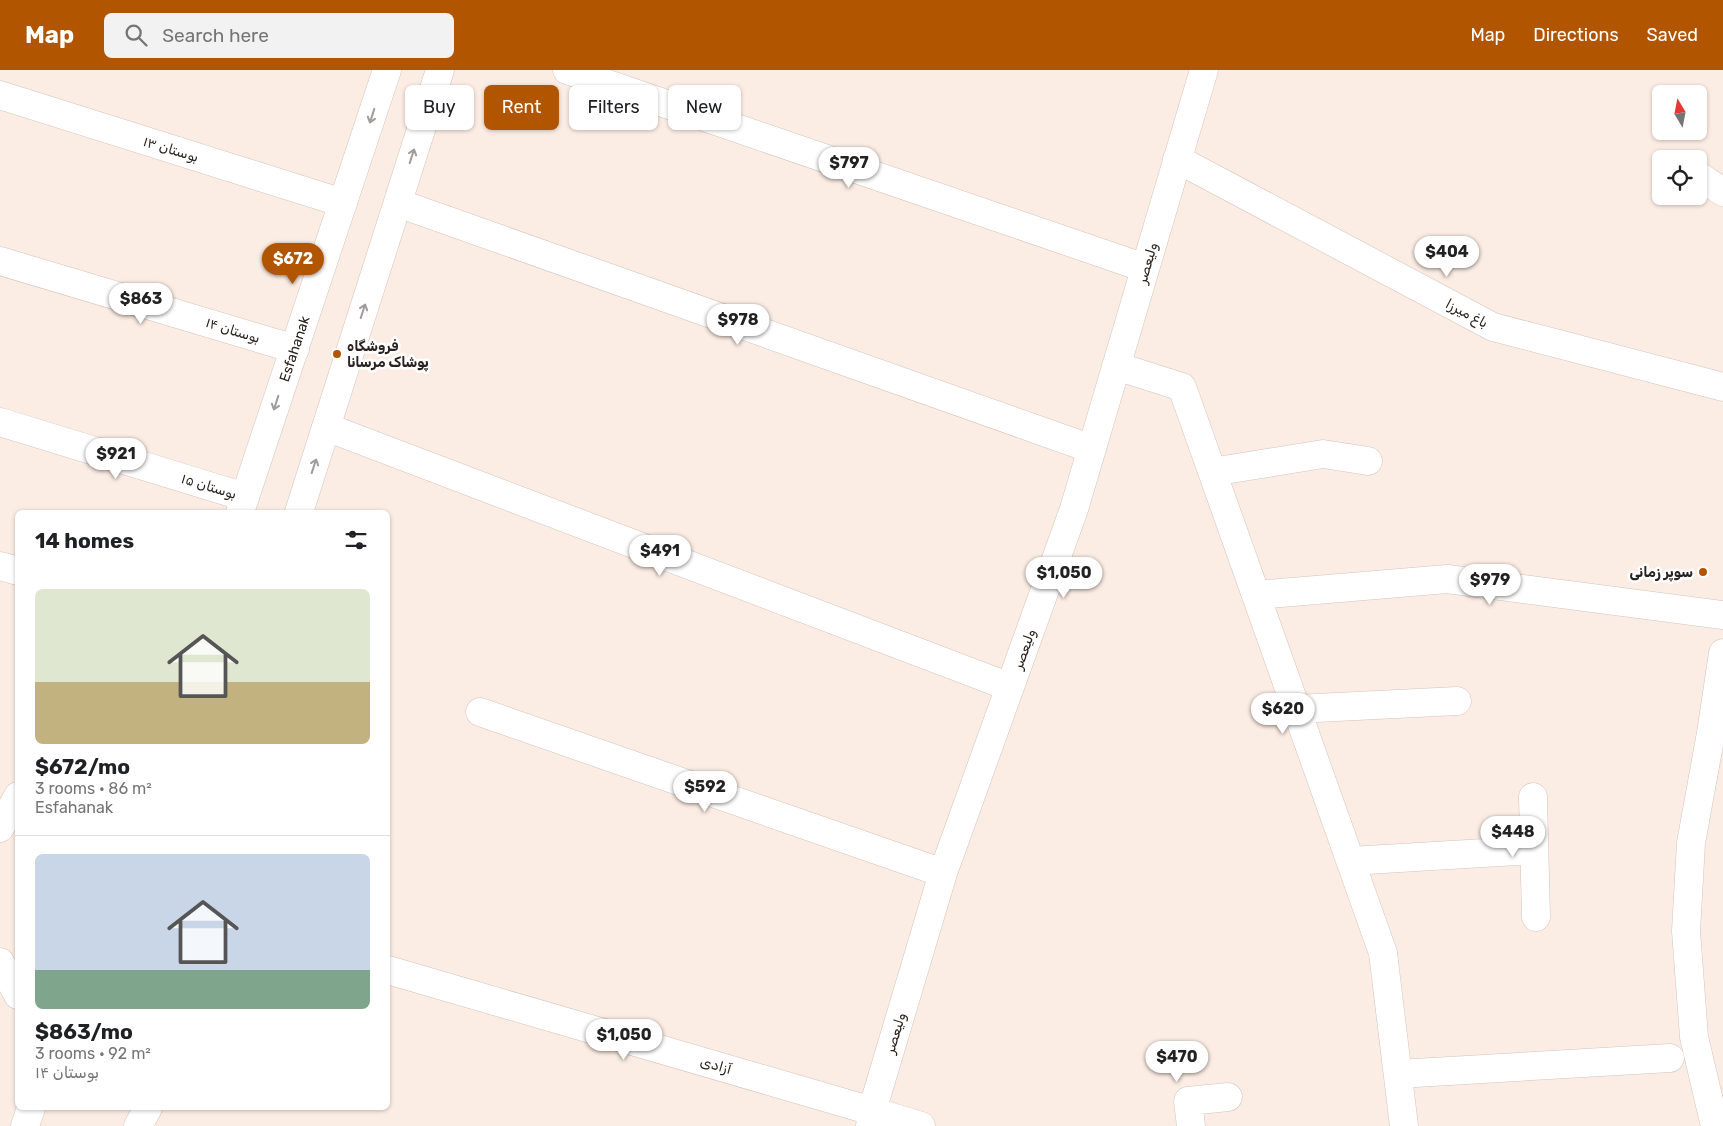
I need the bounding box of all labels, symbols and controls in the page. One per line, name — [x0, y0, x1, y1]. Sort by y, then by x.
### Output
search box — [104, 13, 454, 58]
text: Map — [25, 21, 74, 49]
icon: search — [122, 21, 150, 49]
text: Search here — [162, 24, 269, 47]
text: Map — [1470, 24, 1505, 46]
text: Directions — [1533, 24, 1619, 46]
text: Saved — [1647, 24, 1698, 46]
chip: Buy — [405, 85, 474, 130]
chip: Rent — [484, 85, 559, 130]
chip: Filters — [569, 85, 658, 130]
chip: New — [668, 85, 741, 130]
north arrow — [1652, 85, 1708, 140]
map controls — [1652, 85, 1707, 205]
one-way arrow — [366, 108, 376, 124]
street label: بوستان ۱۳ — [141, 133, 201, 166]
pin: $797 — [819, 146, 879, 189]
one-way arrow — [408, 149, 418, 165]
button: locate — [1652, 150, 1707, 205]
text: $797 — [829, 153, 869, 172]
pin: $404 — [1417, 236, 1477, 278]
street label: ولیعصر — [1133, 241, 1161, 287]
pin: $672 — [263, 242, 323, 285]
text: $404 — [1425, 242, 1469, 261]
text: $672 — [273, 249, 313, 268]
pin: $863 — [111, 282, 171, 325]
text: $863 — [120, 289, 162, 308]
street label: باغ میرزا — [1442, 295, 1491, 333]
one-way arrow — [359, 304, 368, 319]
pin: $978 — [708, 304, 768, 346]
text: $978 — [718, 310, 758, 329]
street label: Esfahanak — [276, 313, 314, 384]
street label: بوستان ۱۴ — [204, 314, 262, 347]
place label: فروشگاه پوشاک مرسانا — [347, 338, 429, 372]
marker: فروشگاه پوشاک مرسانا — [331, 348, 343, 360]
one-way arrow — [271, 395, 281, 411]
pin: $921 — [86, 438, 146, 480]
text: $921 — [96, 444, 136, 463]
one-way arrow — [310, 459, 319, 474]
street label: بوستان ۱۵ — [179, 470, 239, 503]
icon: filters — [342, 526, 370, 554]
text: 14 homes — [35, 528, 134, 553]
pin: $491 — [630, 534, 690, 577]
text: $491 — [640, 541, 680, 560]
pin: $1,050 — [1023, 556, 1105, 599]
text: $1,050 — [1036, 563, 1092, 582]
pin: $979 — [1460, 564, 1520, 606]
place label: سوپر زمانی — [1629, 564, 1693, 582]
marker: سوپر زمانی — [1697, 566, 1709, 578]
text: $979 — [1470, 570, 1510, 589]
icon: home — [158, 621, 248, 711]
street label: ولیعصر — [1009, 627, 1040, 673]
pin: $620 — [1253, 692, 1313, 735]
text: $620 — [1262, 699, 1304, 718]
text: $672/mo — [35, 754, 130, 779]
pin: $592 — [675, 770, 735, 813]
text: $592 — [684, 777, 726, 796]
text: 3 rooms · 86 m² — [35, 779, 152, 798]
text: Esfahanak — [35, 798, 113, 817]
pin: $448 — [1483, 816, 1543, 858]
text: $448 — [1491, 822, 1535, 841]
icon: home — [158, 887, 248, 977]
street label: ولیعصر — [881, 1011, 910, 1057]
pin: $1,050 — [583, 1018, 665, 1061]
text: $863/mo — [35, 1019, 133, 1044]
text: $1,050 — [596, 1025, 652, 1044]
pin: $470 — [1147, 1040, 1207, 1083]
text: 3 rooms · 92 m² — [35, 1044, 151, 1063]
text: $470 — [1156, 1047, 1198, 1066]
street label: آزادی — [698, 1053, 733, 1078]
text: بوستان ۱۴ — [35, 1063, 99, 1082]

